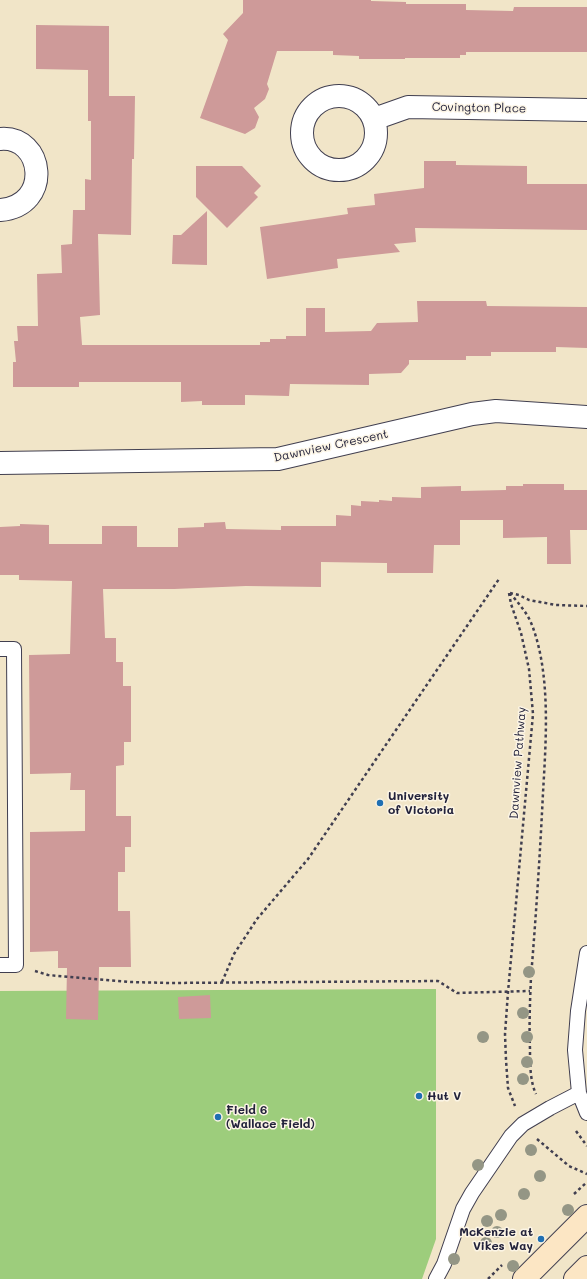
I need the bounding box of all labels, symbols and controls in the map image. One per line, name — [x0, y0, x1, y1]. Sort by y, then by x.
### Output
street label: Covington Place — [432, 100, 526, 116]
street label: Dawnview Crescent — [273, 427, 389, 465]
street label: Dawnview Pathway — [507, 707, 529, 819]
place label: University of Victoria — [388, 789, 454, 817]
marker: University of Victoria — [375, 798, 385, 808]
place label: Hut V — [427, 1089, 461, 1103]
marker: Hut V — [414, 1091, 424, 1101]
place label: Field 6 (Wallace Field) — [226, 1103, 315, 1131]
marker: Field 6 (Wallace Field) — [213, 1112, 223, 1122]
place label: McKenzie at Vikes Way — [459, 1225, 533, 1253]
marker: McKenzie at Vikes Way — [536, 1234, 546, 1244]

